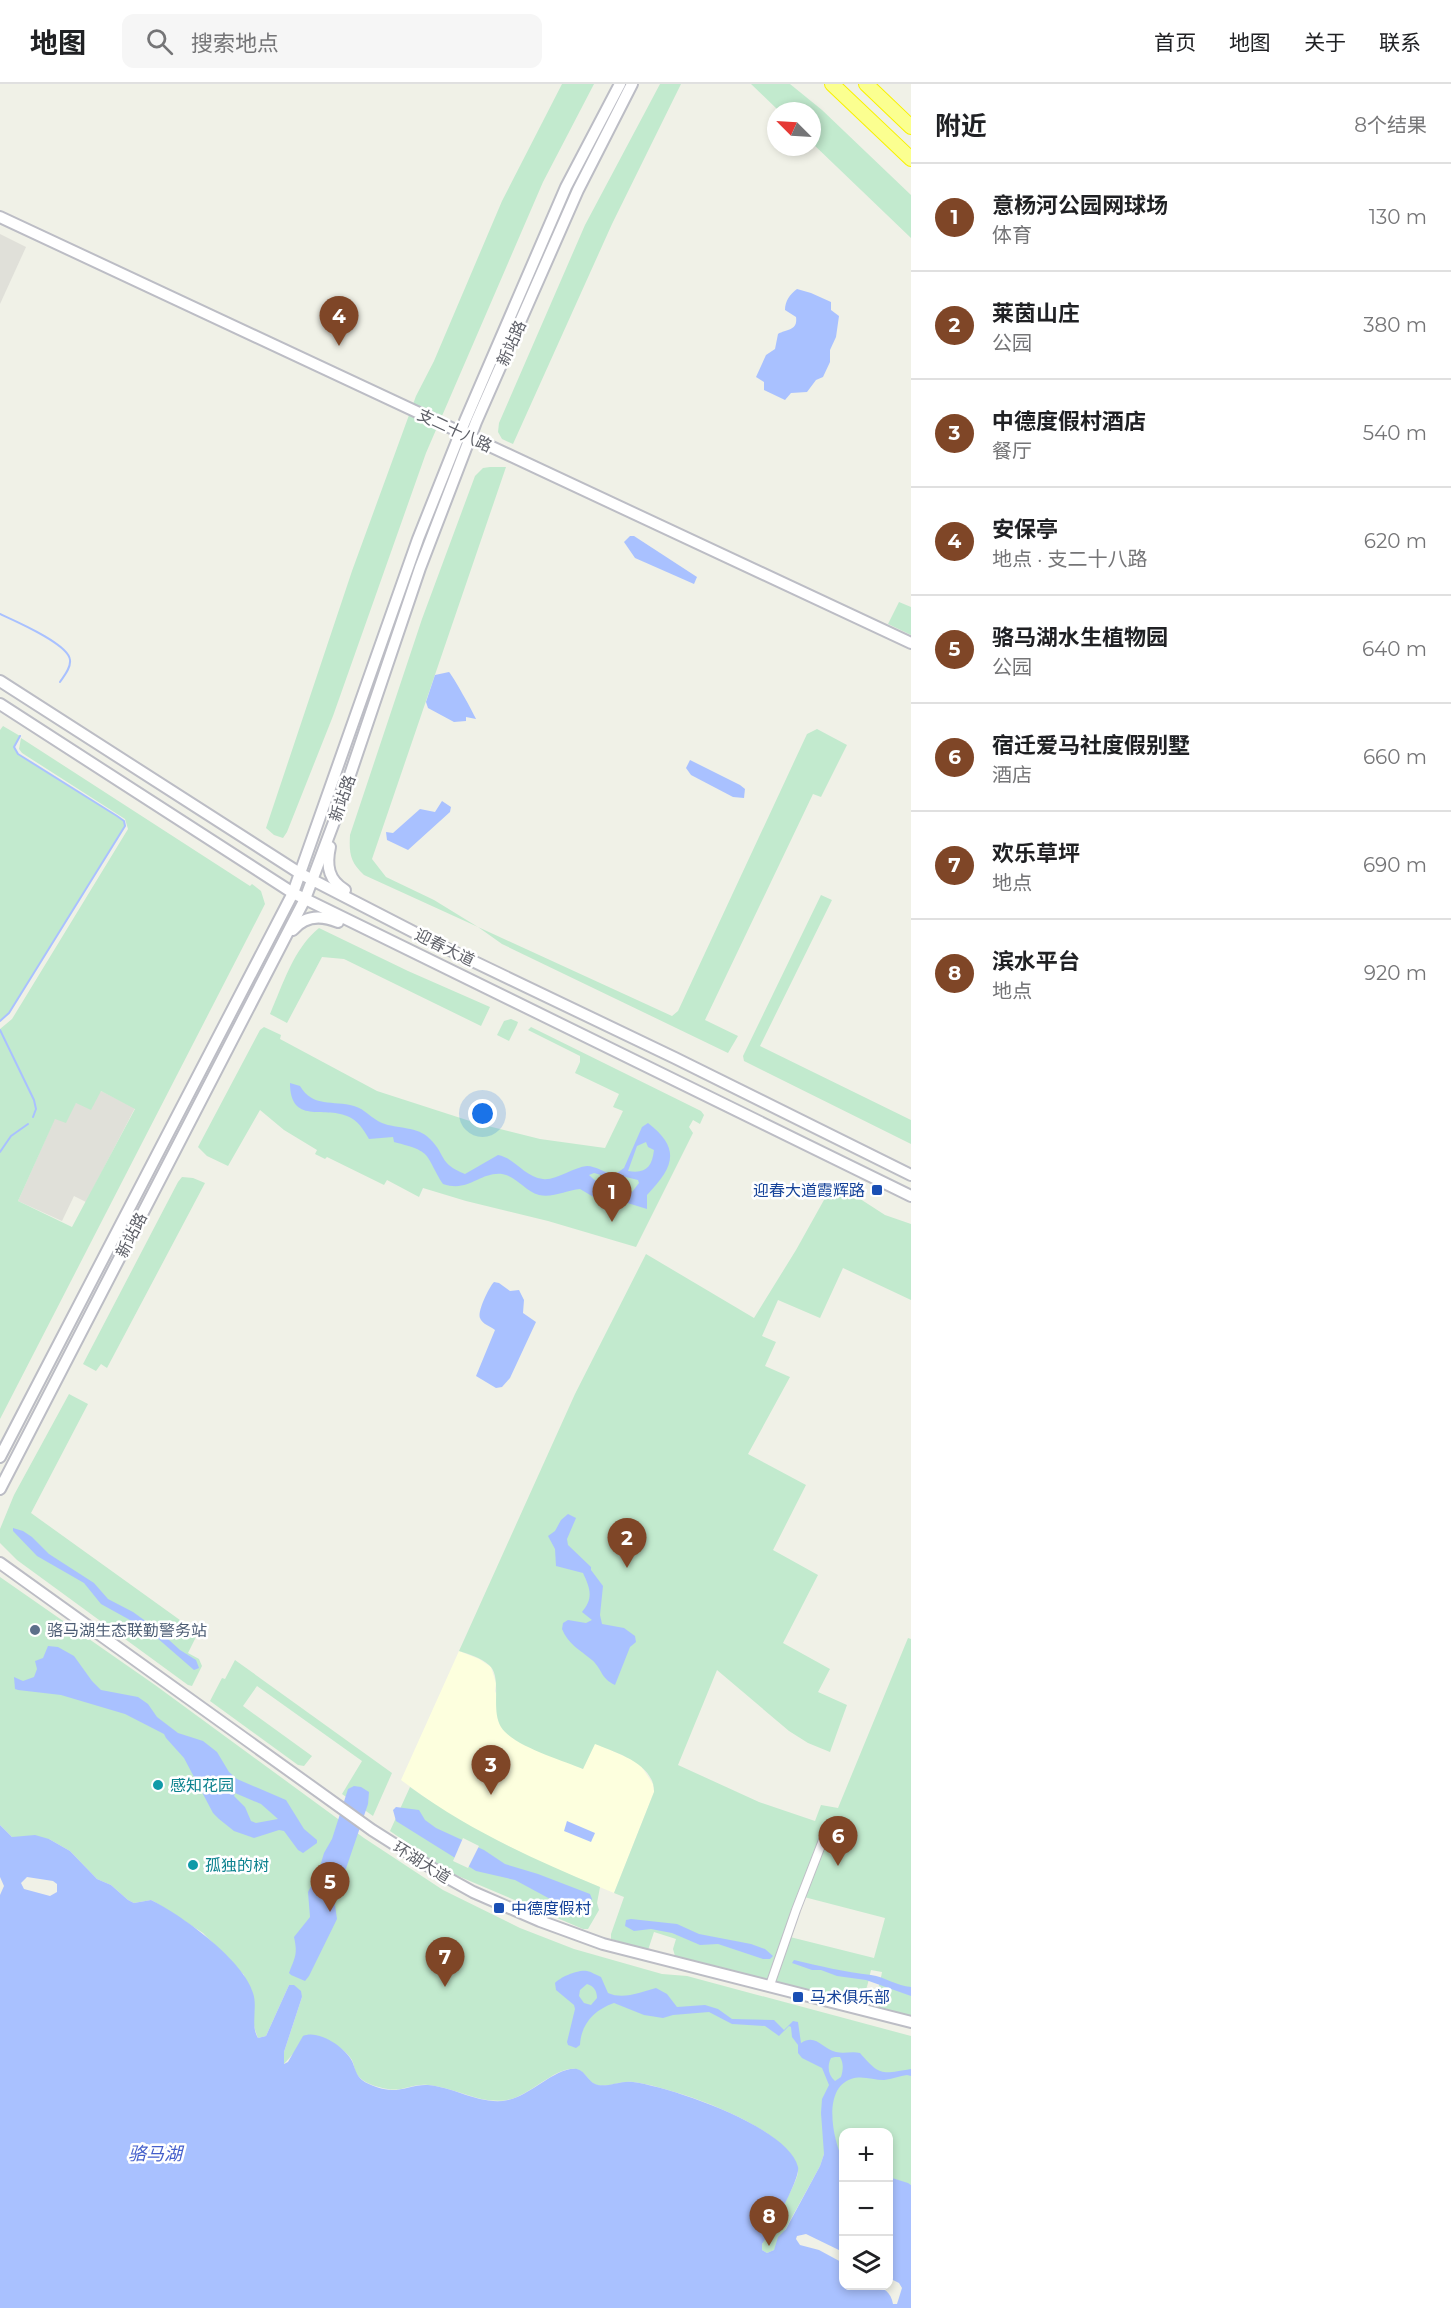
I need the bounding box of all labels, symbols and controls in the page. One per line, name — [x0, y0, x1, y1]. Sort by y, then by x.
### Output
search box — [122, 14, 542, 68]
icon: search — [143, 25, 176, 58]
text: 地图 — [30, 26, 86, 60]
text: 搜索地点 — [191, 30, 279, 57]
text: 首页 — [1154, 30, 1196, 55]
text: 地图 — [1229, 30, 1271, 55]
text: 关于 — [1304, 30, 1346, 55]
text: 联系 — [1379, 30, 1421, 55]
north arrow — [767, 102, 821, 156]
text: 附近 — [935, 110, 987, 142]
text: 8个结果 — [1354, 113, 1427, 137]
text: 意杨河公园网球场 — [992, 192, 1168, 219]
text: 1 — [951, 205, 958, 229]
text: 130 m — [1369, 205, 1427, 229]
text: 体育 — [992, 223, 1032, 247]
pin: 4 — [320, 296, 358, 346]
text: 莱茵山庄 — [992, 300, 1080, 327]
text: 2 — [949, 313, 960, 337]
text: 380 m — [1363, 313, 1427, 337]
street label: 新站路 — [493, 317, 530, 369]
text: 公园 — [992, 331, 1032, 355]
street label: 支二十八路 — [415, 405, 495, 456]
text: 中德度假村酒店 — [992, 408, 1146, 435]
text: 3 — [949, 421, 960, 445]
text: 540 m — [1363, 421, 1427, 445]
text: 餐厅 — [992, 439, 1032, 463]
text: 安保亭 — [992, 516, 1058, 543]
text: 4 — [948, 529, 961, 553]
text: 620 m — [1364, 529, 1427, 553]
text: 地点 · 支二十八路 — [992, 547, 1148, 571]
text: 骆马湖水生植物园 — [992, 624, 1168, 651]
text: 5 — [949, 637, 960, 661]
text: 640 m — [1362, 637, 1427, 661]
text: 公园 — [992, 655, 1032, 679]
text: 宿迁爱马社度假别墅 — [992, 732, 1190, 759]
text: 6 — [948, 745, 961, 769]
text: 660 m — [1363, 745, 1427, 769]
text: 酒店 — [992, 763, 1032, 787]
street label: 新站路 — [326, 772, 359, 824]
text: 欢乐草坪 — [992, 840, 1080, 867]
text: 7 — [948, 853, 961, 877]
text: 690 m — [1363, 853, 1427, 877]
text: 地点 — [992, 871, 1032, 895]
street label: 迎春大道 — [412, 925, 478, 970]
text: 滨水平台 — [992, 948, 1080, 975]
text: 8 — [948, 961, 961, 985]
text: 920 m — [1364, 961, 1427, 985]
text: 地点 — [992, 979, 1032, 1003]
your location — [468, 1099, 497, 1128]
pin: 1 — [592, 1172, 632, 1222]
place label: 迎春大道霞辉路 — [753, 1181, 865, 1200]
marker: 迎春大道霞辉路 — [870, 1183, 884, 1197]
street label: 新站路 — [112, 1210, 151, 1261]
pin: 2 — [608, 1518, 646, 1568]
place label: 骆马湖生态联勤警务站 — [47, 1621, 207, 1640]
marker: 骆马湖生态联勤警务站 — [28, 1623, 42, 1637]
pin: 3 — [472, 1746, 510, 1795]
place label: 感知花园 — [170, 1776, 234, 1795]
marker: 感知花园 — [151, 1778, 165, 1792]
pin: 6 — [818, 1816, 858, 1866]
street label: 环湖大道 — [390, 1837, 454, 1887]
place label: 孤独的树 — [205, 1856, 269, 1875]
marker: 孤独的树 — [186, 1858, 200, 1872]
pin: 5 — [310, 1862, 350, 1912]
place label: 中德度假村 — [511, 1899, 591, 1918]
marker: 中德度假村 — [492, 1901, 506, 1915]
pin: 7 — [426, 1938, 464, 1987]
place label: 马术俱乐部 — [810, 1988, 890, 2007]
marker: 马术俱乐部 — [791, 1990, 805, 2004]
map controls — [839, 2128, 893, 2290]
button: + — [839, 2128, 893, 2182]
water label: 骆马湖 — [128, 2143, 185, 2165]
button: − — [839, 2182, 893, 2236]
pin: 8 — [750, 2196, 788, 2246]
button: layers — [839, 2236, 893, 2290]

